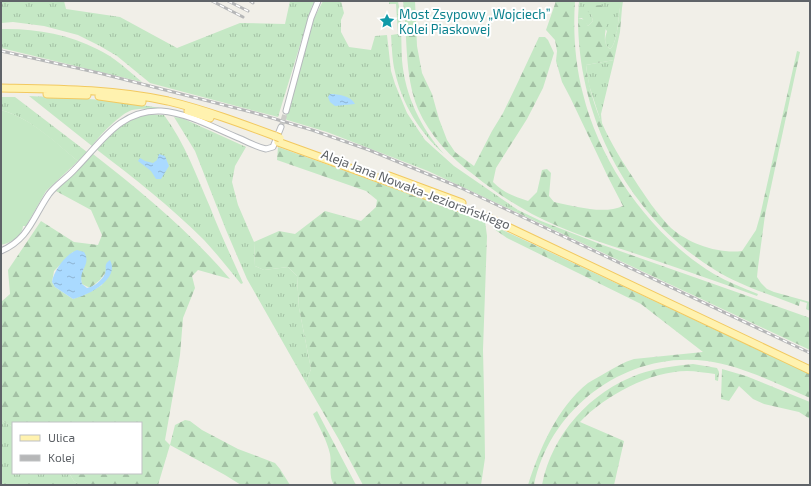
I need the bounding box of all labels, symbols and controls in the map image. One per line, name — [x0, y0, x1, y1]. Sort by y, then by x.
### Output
place label: Most Zsypowy „Wojciech” Kolei Piaskowej — [399, 6, 550, 37]
place icon: Most Zsypowy „Wojciech” Kolei Piaskowej — [378, 12, 396, 30]
street label: Aleja Jana Nowaka-Jeziorańskiego — [319, 146, 513, 232]
legend — [12, 422, 142, 474]
text: Ulica — [48, 430, 75, 444]
text: Kolej — [48, 450, 75, 465]

